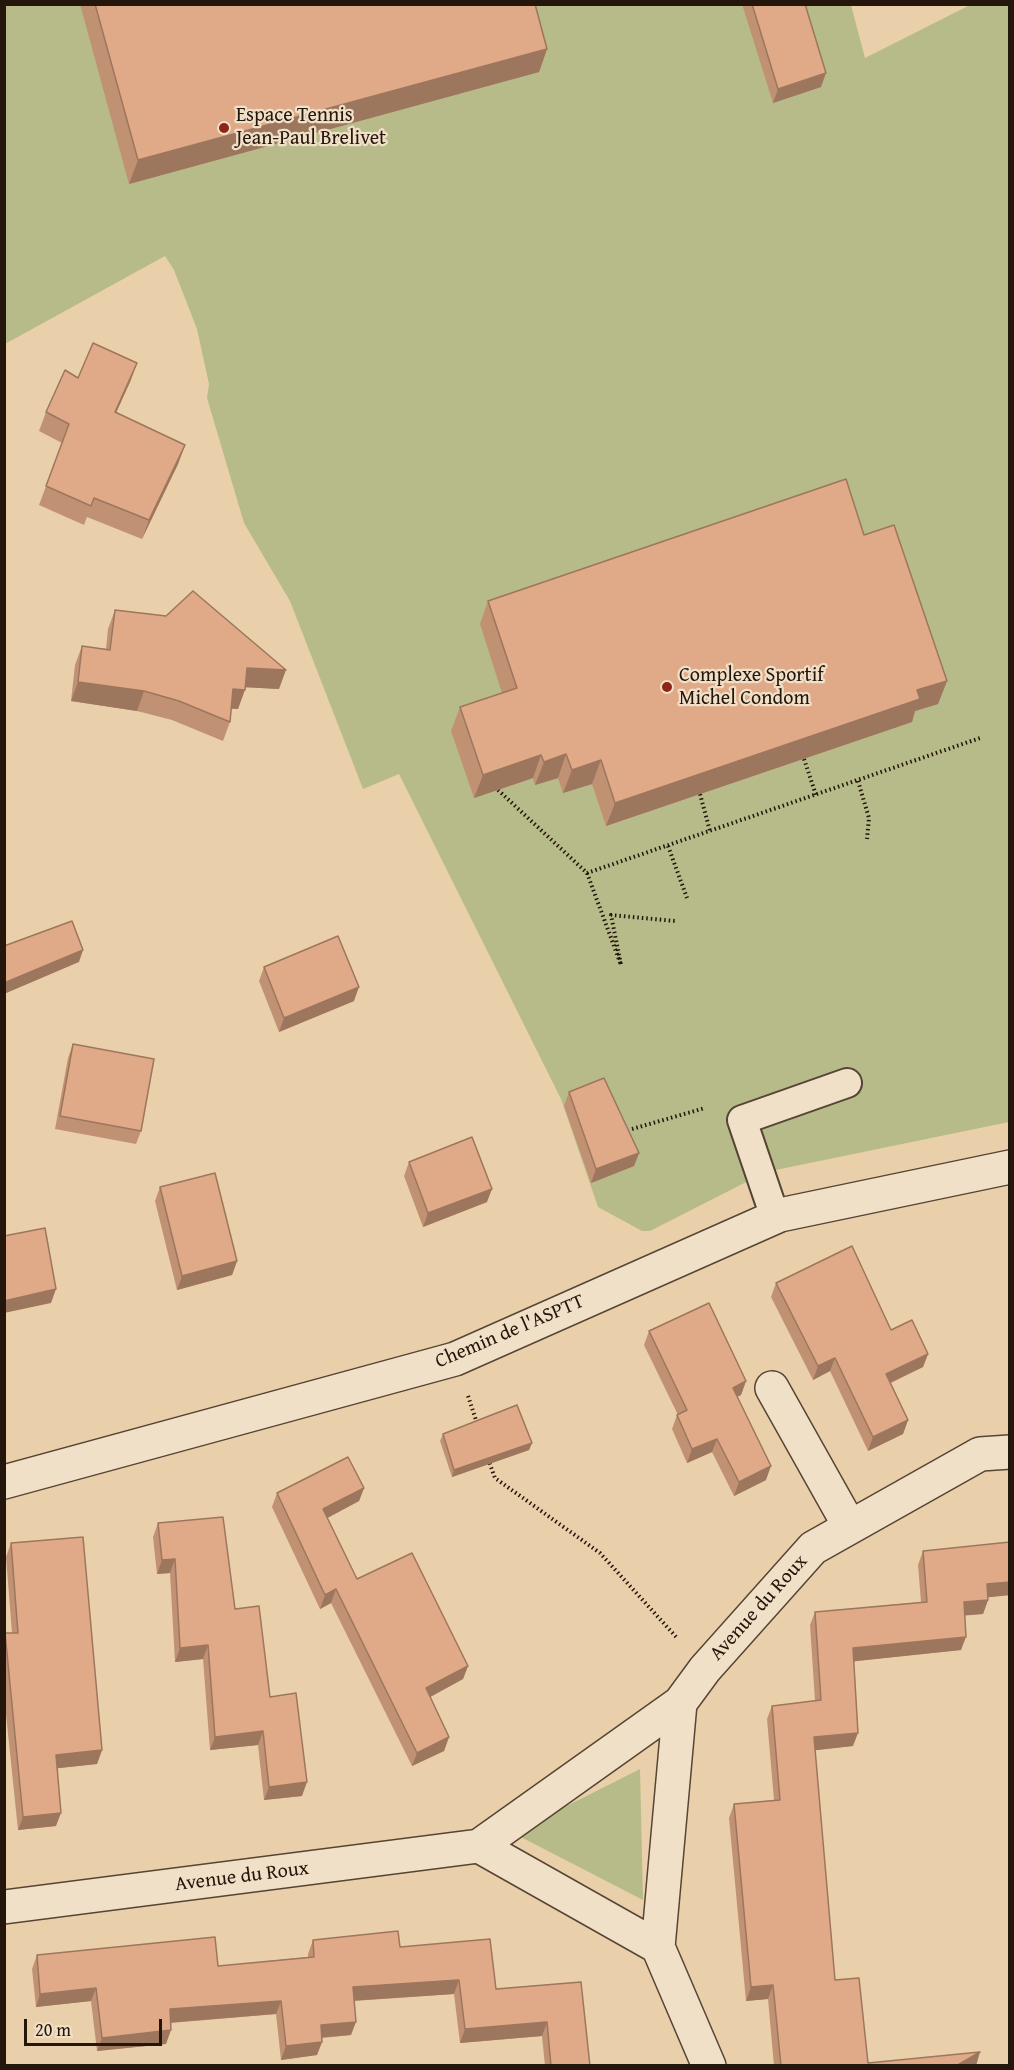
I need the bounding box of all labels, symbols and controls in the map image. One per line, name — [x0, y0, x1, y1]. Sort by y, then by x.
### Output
place label: Espace Tennis Jean-Paul Brelivet — [236, 104, 386, 151]
marker: Espace Tennis Jean-Paul Brelivet — [217, 121, 231, 135]
place label: Complexe Sportif Michel Condom — [679, 664, 824, 711]
marker: Complexe Sportif Michel Condom — [660, 680, 674, 694]
street label: Chemin de l'ASPTT — [432, 1290, 588, 1374]
street label: Avenue du Roux — [705, 1550, 813, 1666]
street label: Avenue du Roux — [174, 1857, 310, 1897]
scale bar — [27, 2007, 165, 2045]
text: 20 m — [35, 2016, 71, 2043]

